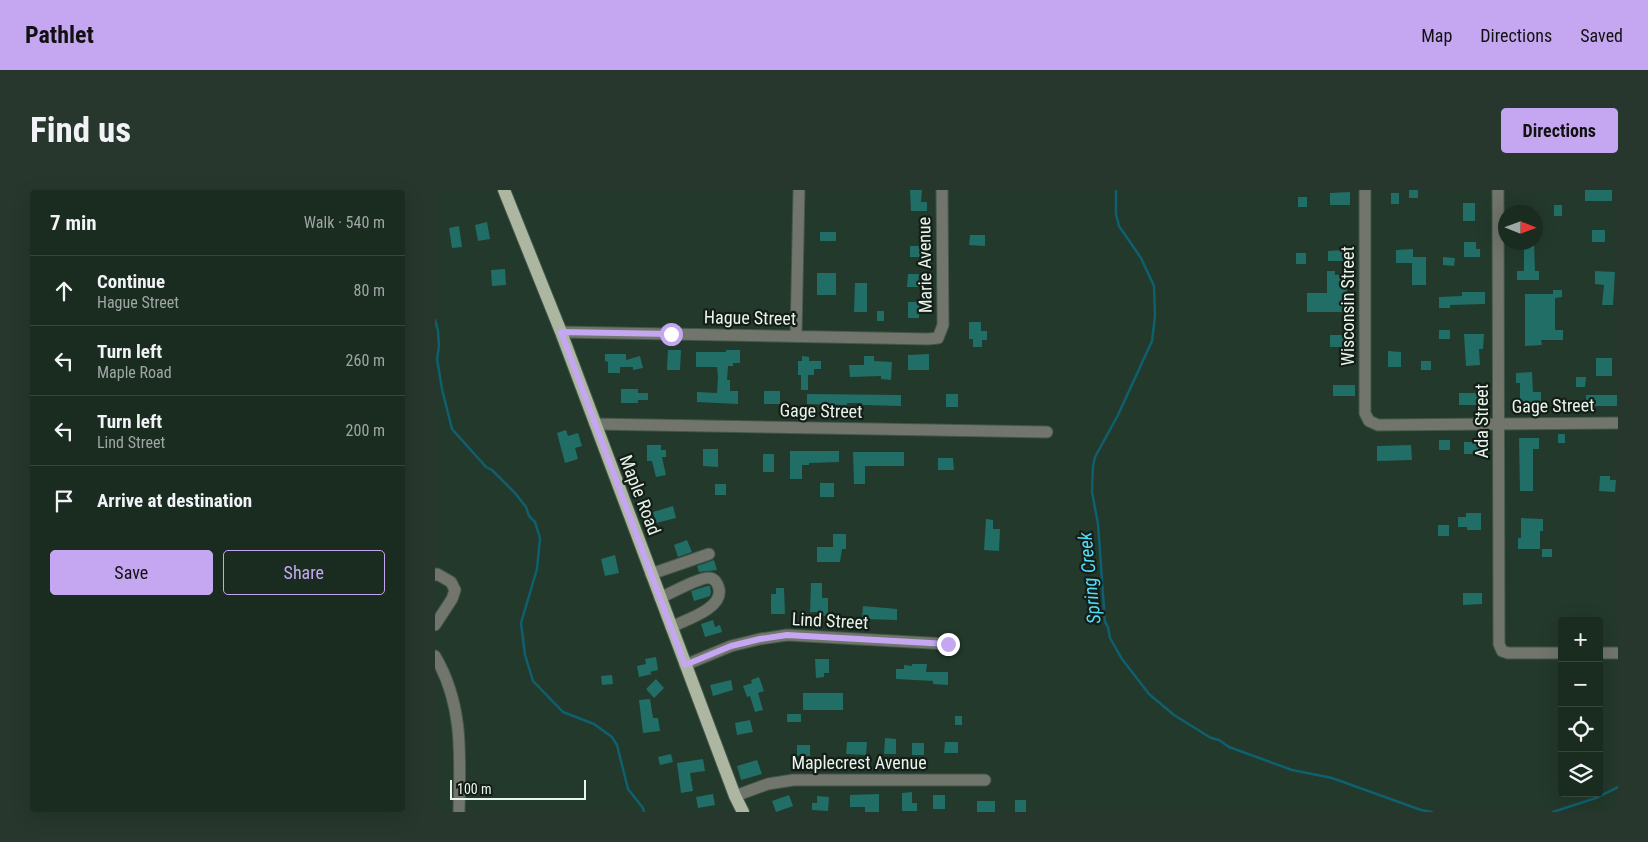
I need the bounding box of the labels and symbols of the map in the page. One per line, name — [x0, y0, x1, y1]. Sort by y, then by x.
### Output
north arrow — [1498, 205, 1543, 250]
street label: Marie Avenue — [913, 217, 936, 313]
street label: Wisconsin Street — [1337, 246, 1358, 366]
street label: Hague Street — [704, 306, 796, 329]
route start — [660, 323, 683, 346]
street label: Ada Street — [1471, 384, 1492, 458]
street label: Gage Street — [1511, 394, 1595, 417]
street label: Gage Street — [779, 399, 863, 422]
street label: Maple Road — [616, 452, 665, 538]
water label: Spring Creek — [1073, 530, 1106, 625]
street label: Lind Street — [791, 608, 869, 633]
route end — [937, 633, 960, 656]
street label: Maplecrest Avenue — [791, 752, 927, 773]
scale bar — [450, 777, 586, 800]

